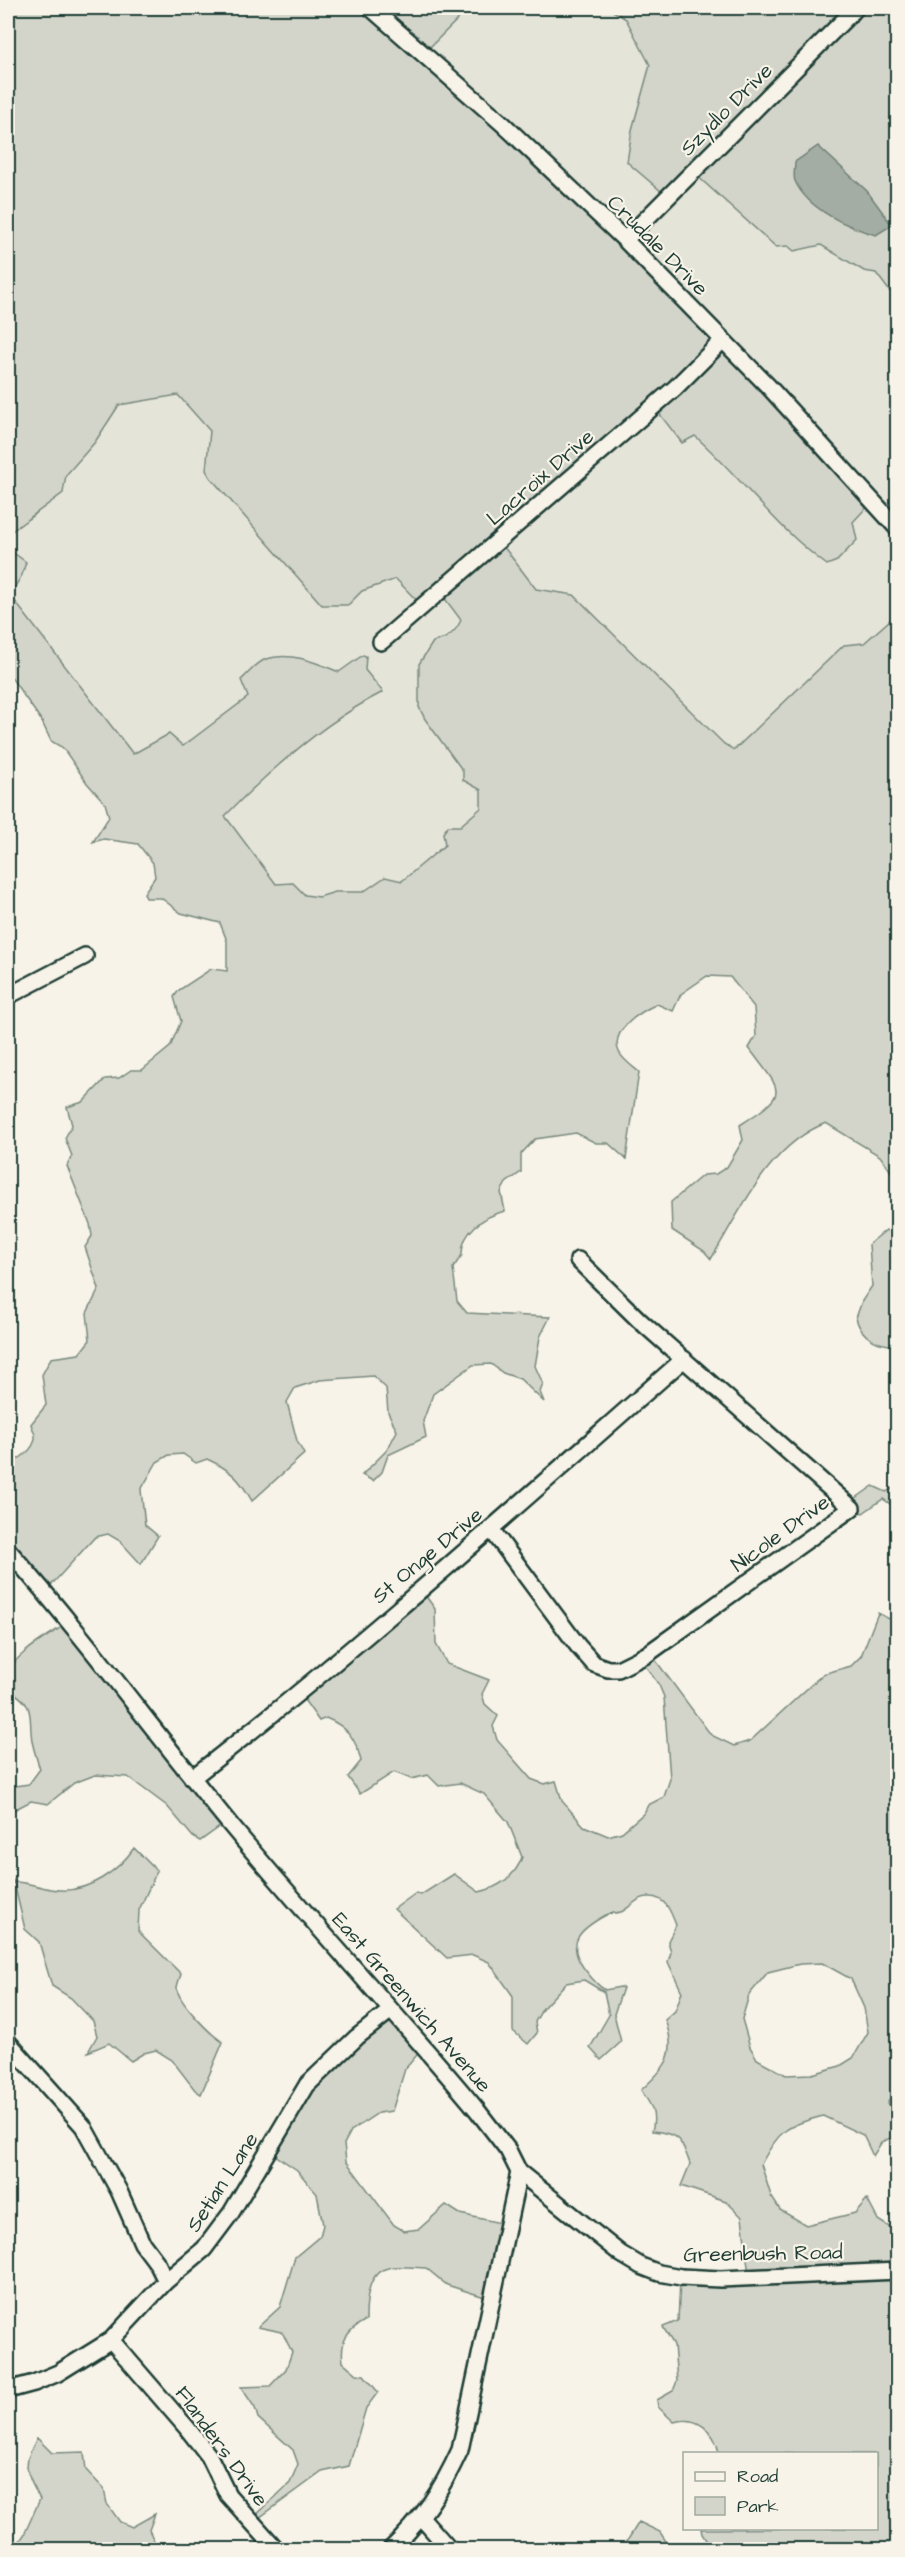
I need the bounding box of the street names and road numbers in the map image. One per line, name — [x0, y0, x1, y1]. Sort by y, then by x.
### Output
street label: Szydlo Drive — [674, 57, 781, 164]
street label: Crudale Drive — [601, 188, 715, 302]
street label: Lacroix Drive — [480, 422, 600, 532]
street label: Nicole Drive — [725, 1488, 835, 1579]
street label: St Onge Drive — [366, 1501, 490, 1612]
street label: East Greenwich Avenue — [325, 1906, 498, 2099]
street label: Setian Lane — [179, 2127, 265, 2238]
street label: Greenbush Road — [683, 2238, 843, 2269]
street label: Flanders Drive — [168, 2380, 275, 2512]

